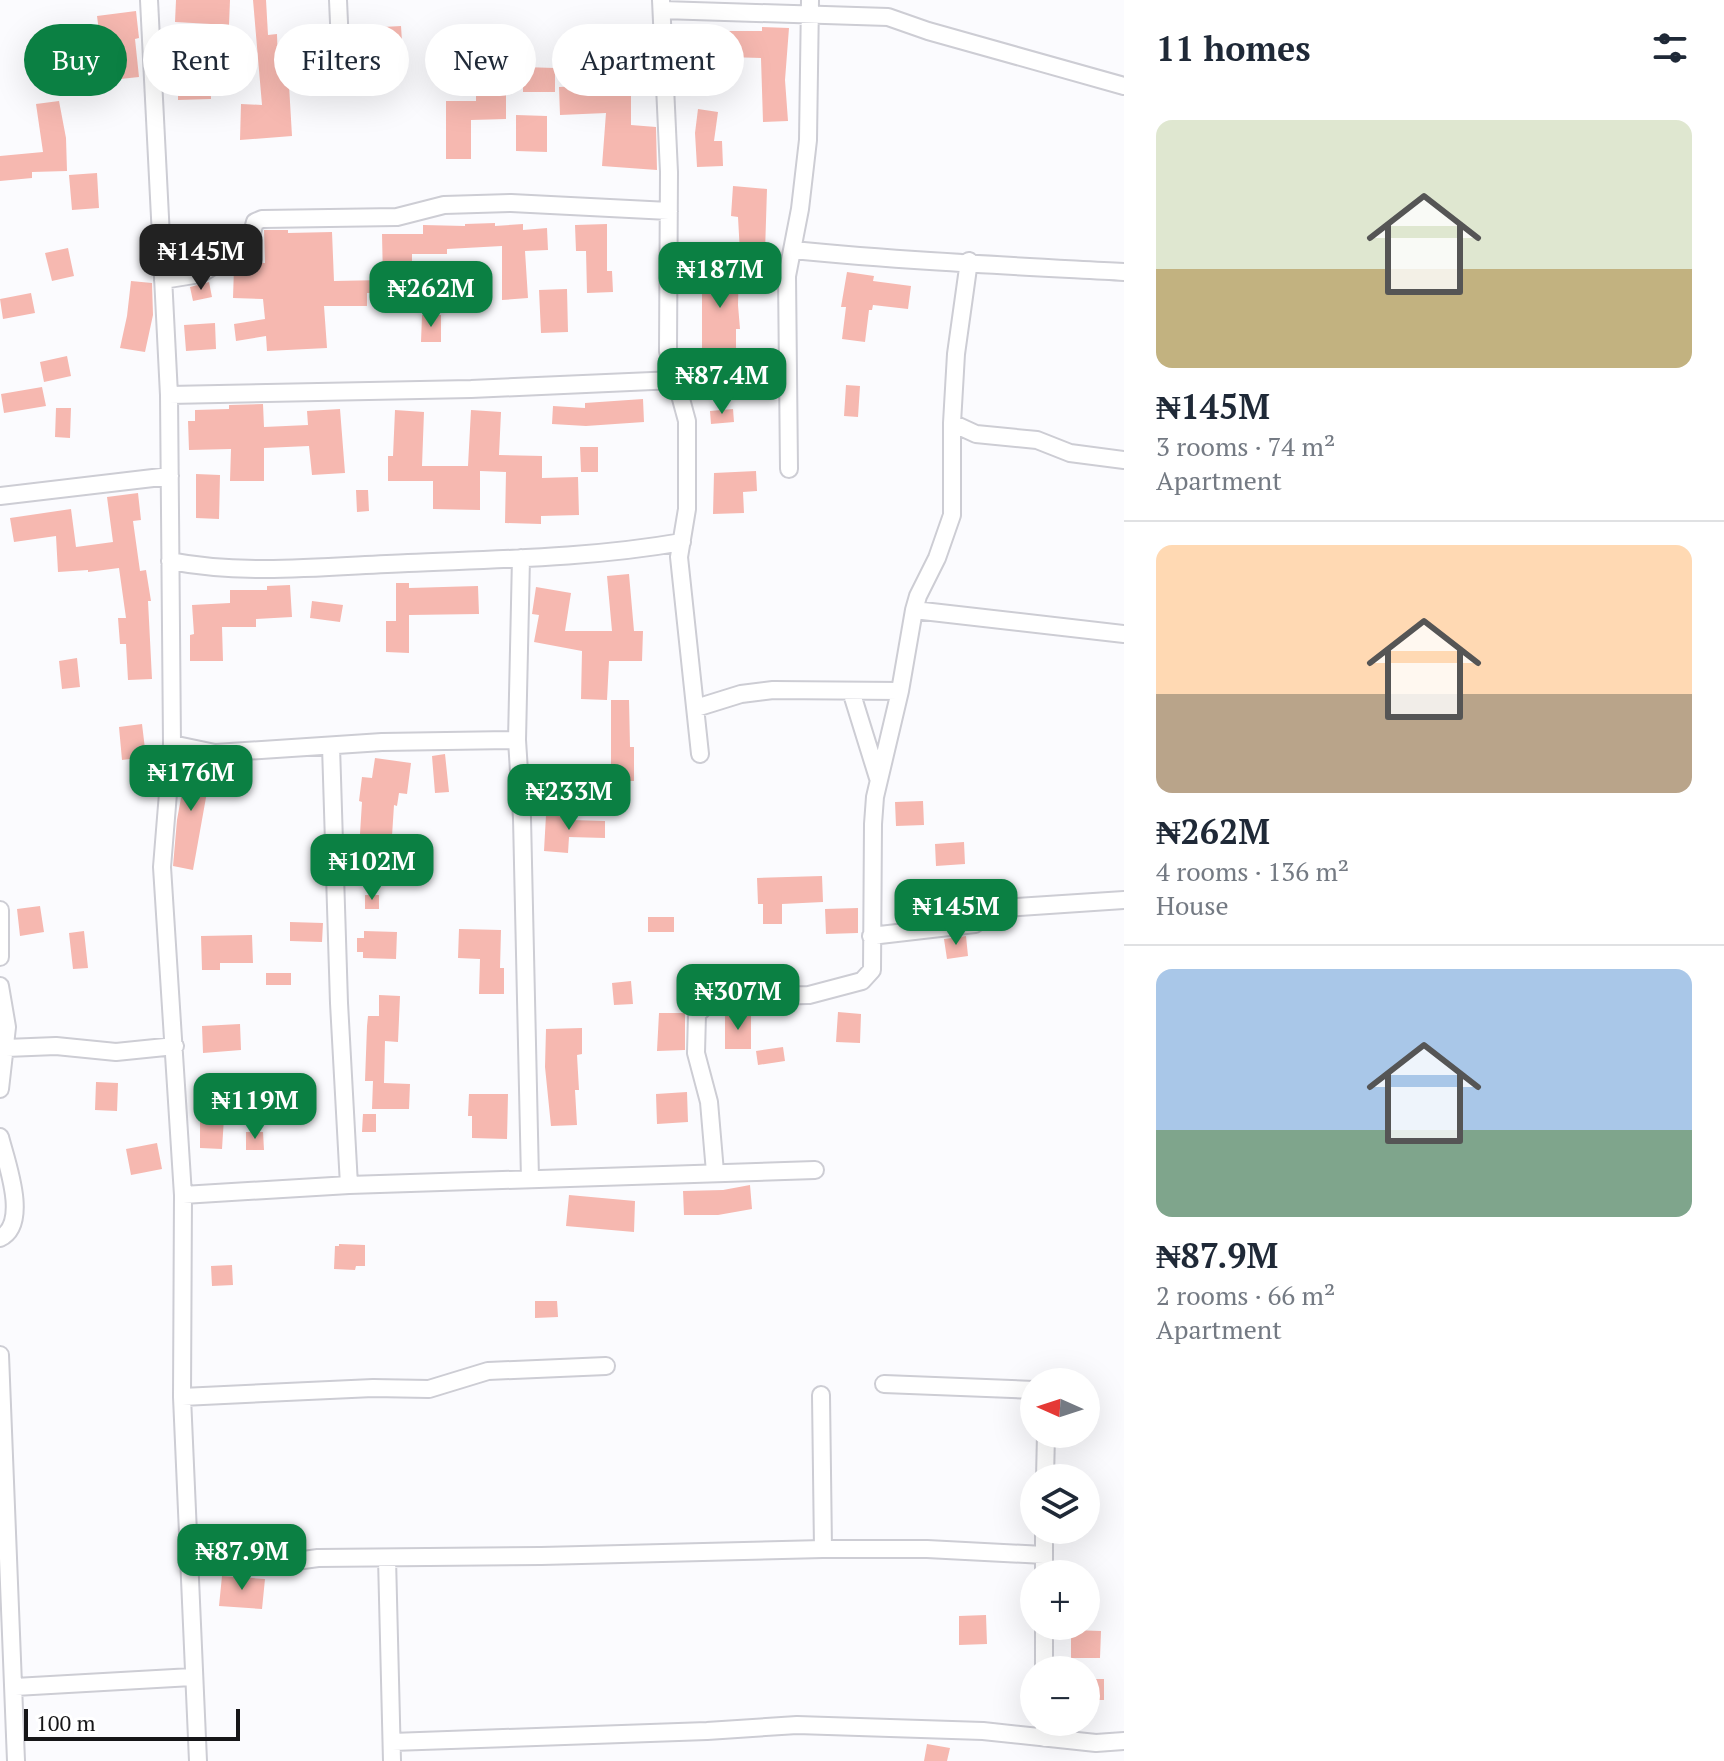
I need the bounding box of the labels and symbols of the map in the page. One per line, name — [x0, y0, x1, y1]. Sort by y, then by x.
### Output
pin: ₦145M — [145, 224, 257, 292]
pin: ₦187M — [664, 242, 776, 310]
pin: ₦262M — [375, 261, 487, 329]
pin: ₦87.4M — [657, 348, 787, 416]
pin: ₦176M — [135, 745, 247, 813]
pin: ₦233M — [513, 764, 625, 832]
pin: ₦102M — [316, 834, 428, 902]
pin: ₦145M — [900, 879, 1012, 947]
pin: ₦307M — [682, 964, 794, 1032]
pin: ₦119M — [199, 1073, 311, 1141]
north arrow — [1020, 1368, 1100, 1448]
pin: ₦87.9M — [177, 1524, 307, 1592]
scale bar — [24, 1705, 240, 1741]

